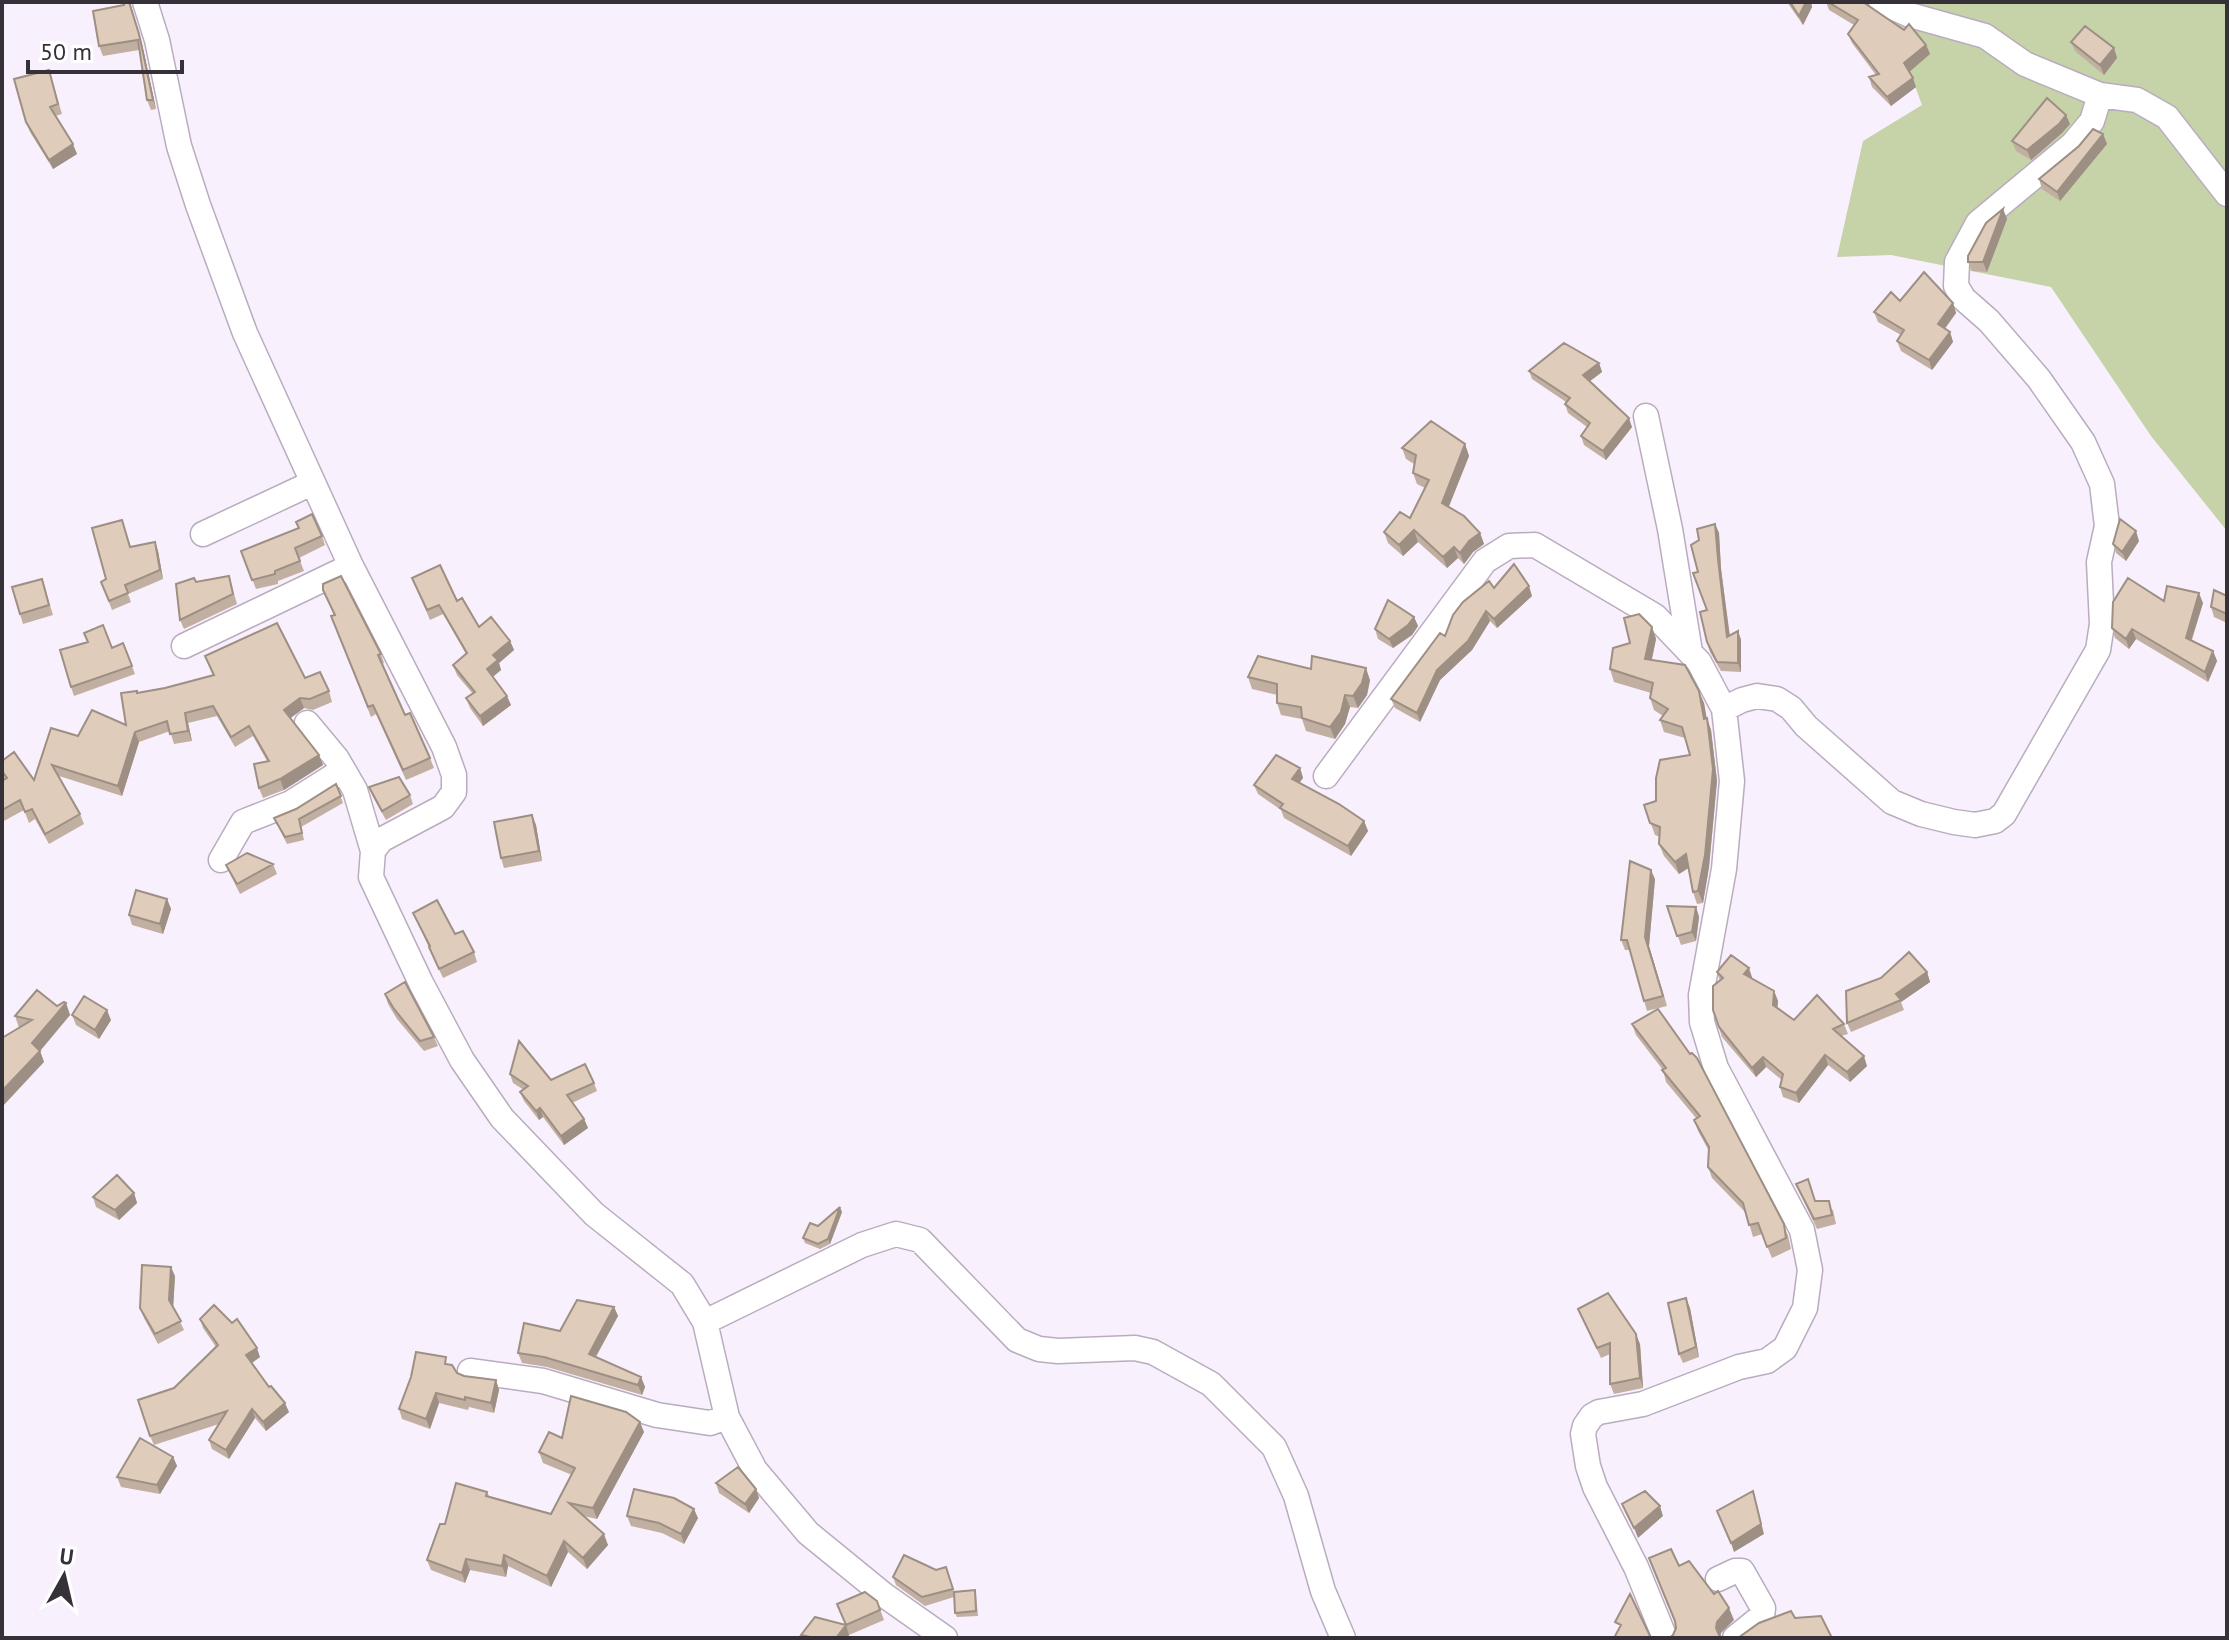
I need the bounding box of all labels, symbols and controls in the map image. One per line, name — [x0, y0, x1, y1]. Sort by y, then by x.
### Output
scale bar — [28, 24, 182, 74]
text: 50 m — [40, 36, 92, 67]
north arrow — [24, 1536, 104, 1616]
text: U — [58, 1541, 76, 1571]

